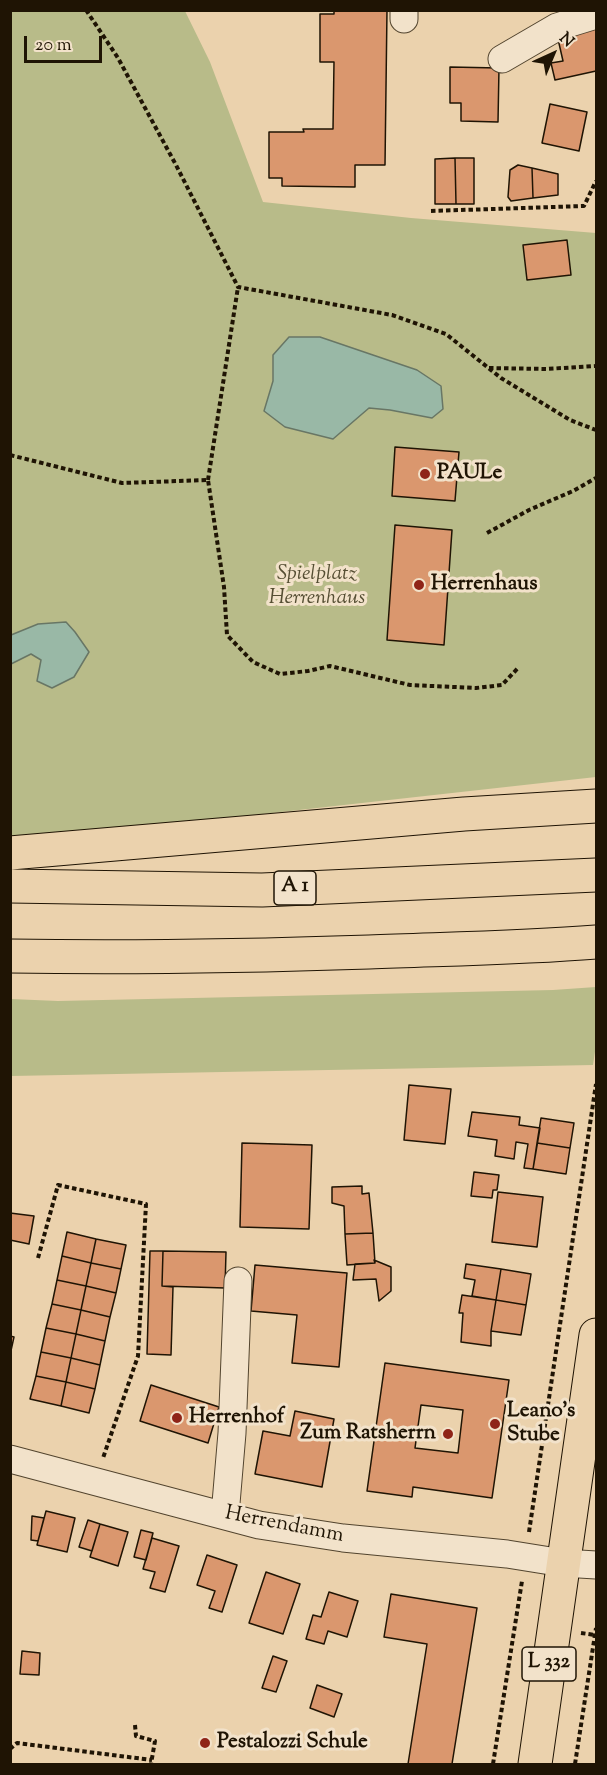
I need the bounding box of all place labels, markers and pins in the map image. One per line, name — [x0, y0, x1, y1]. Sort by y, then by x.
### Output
place label: PAULe — [437, 461, 502, 487]
marker: PAULe — [418, 467, 432, 481]
place label: Herrenhaus — [431, 572, 537, 598]
marker: Herrenhaus — [412, 578, 426, 592]
place label: Leano's Stube — [507, 1399, 575, 1449]
place label: Herrenhof — [189, 1405, 284, 1431]
marker: Herrenhof — [170, 1411, 184, 1425]
marker: Leano's Stube — [488, 1417, 502, 1431]
place label: Zum Ratsherrn — [300, 1421, 436, 1447]
marker: Zum Ratsherrn — [441, 1427, 455, 1441]
place label: Pestalozzi Schule — [217, 1730, 368, 1756]
marker: Pestalozzi Schule — [198, 1736, 212, 1750]

